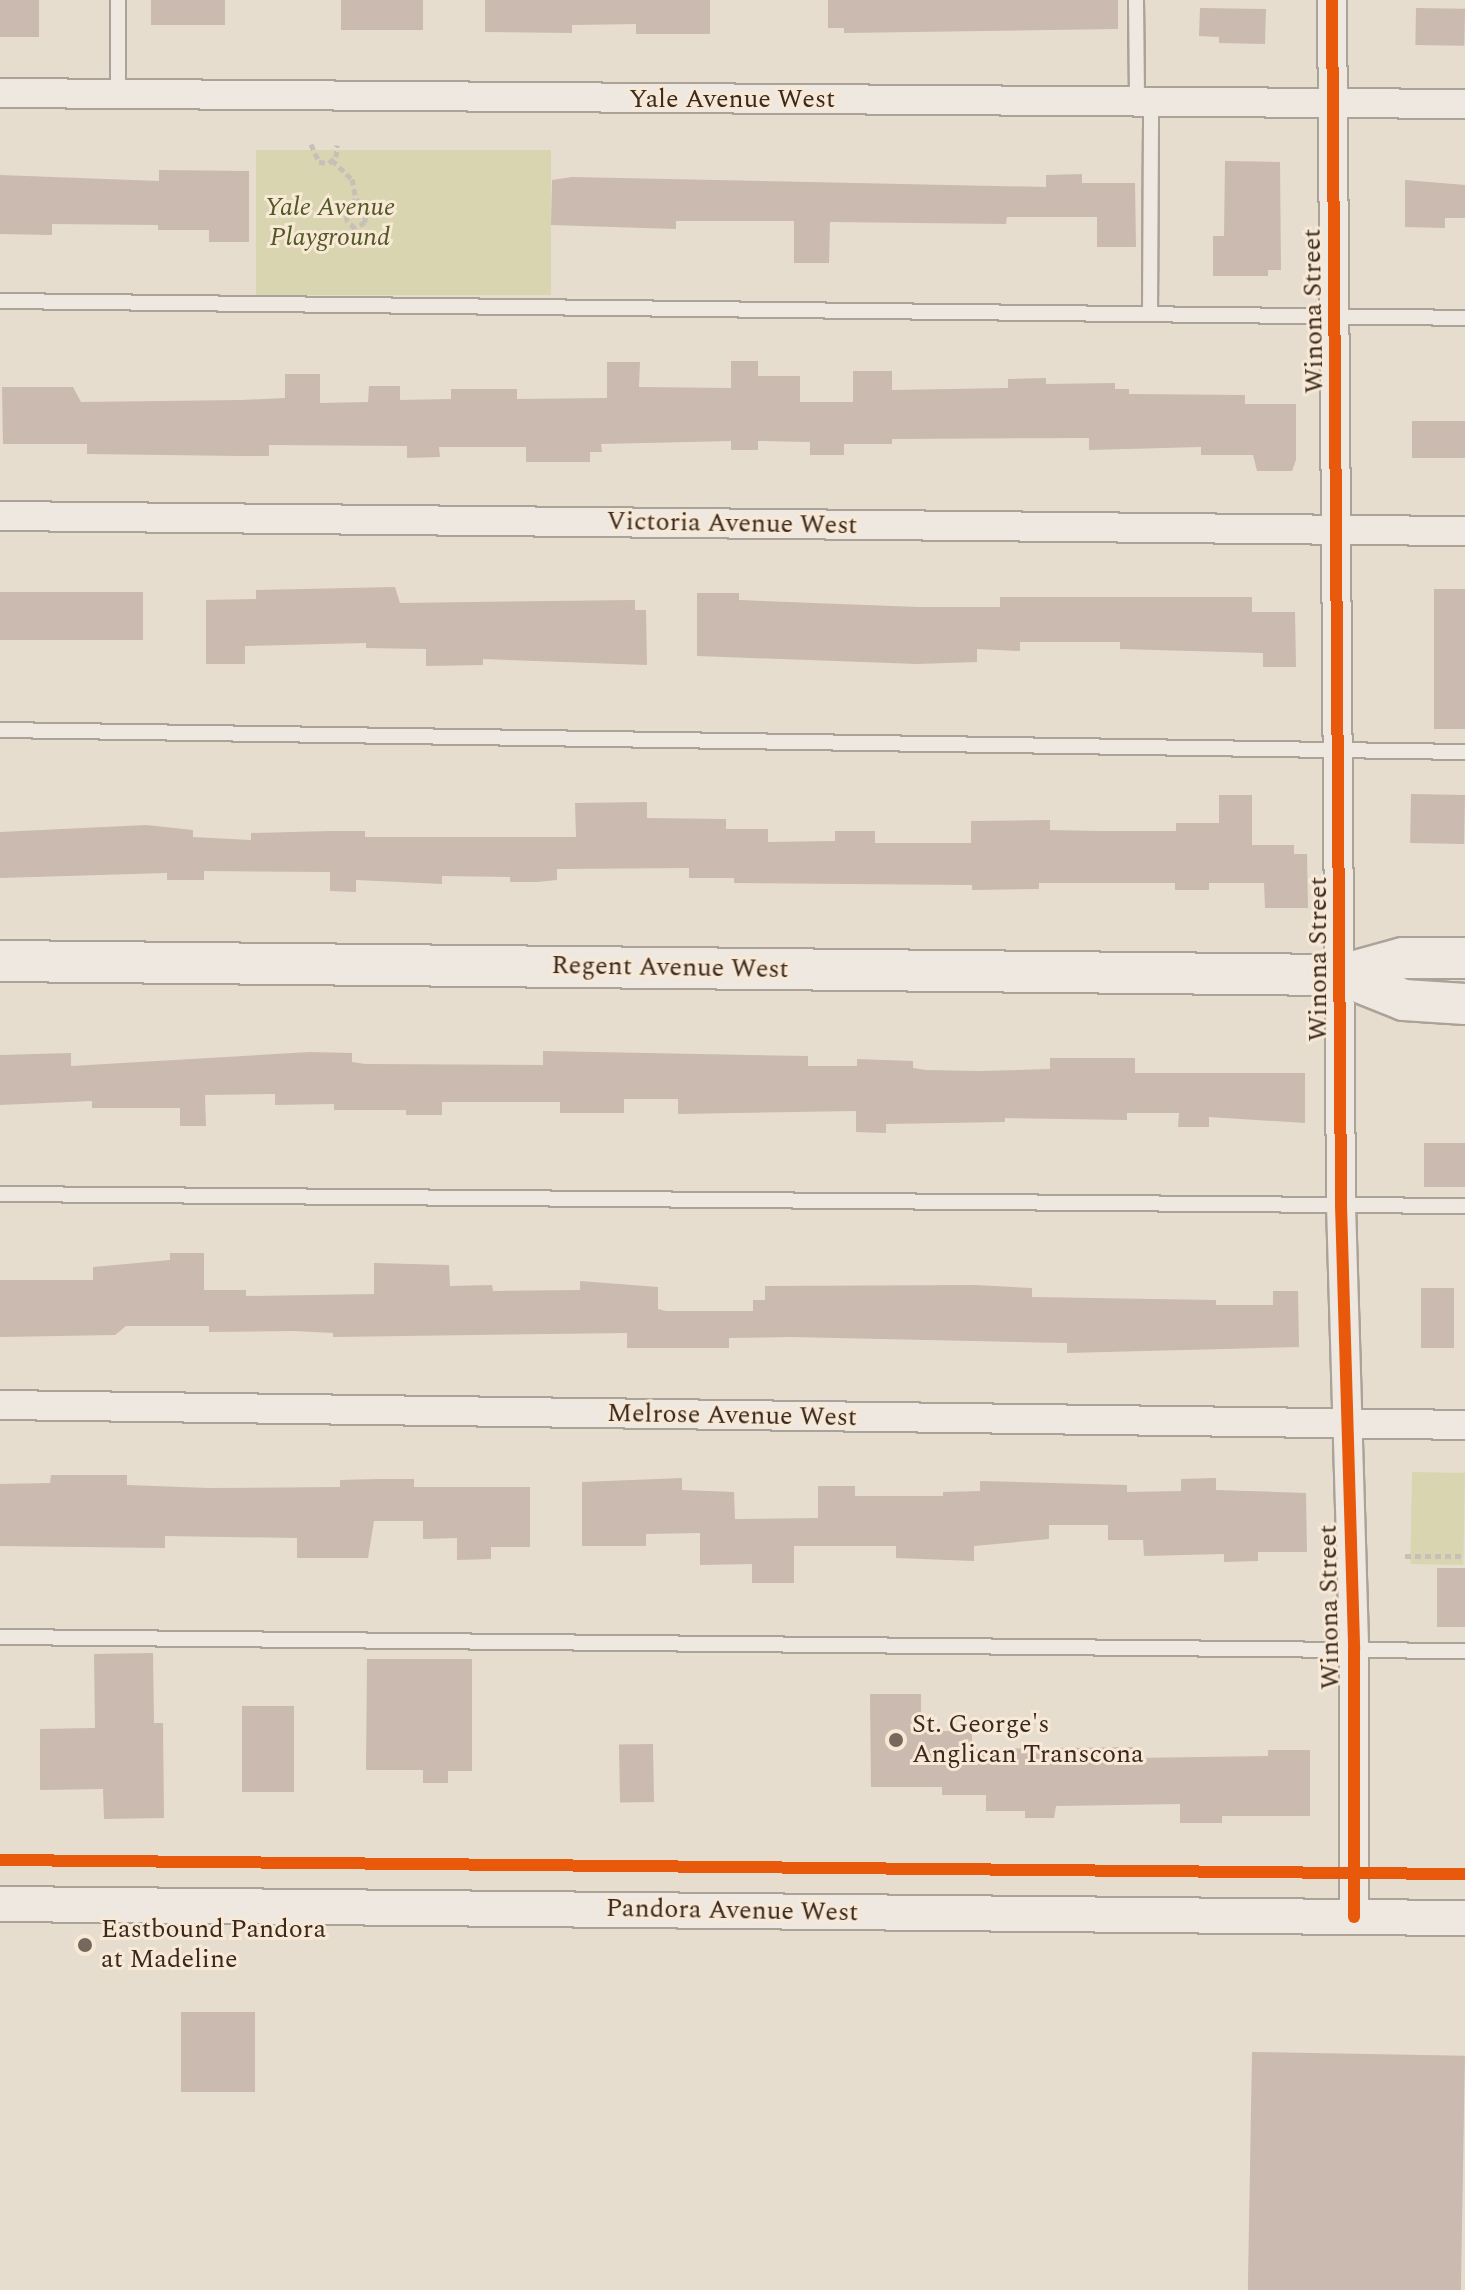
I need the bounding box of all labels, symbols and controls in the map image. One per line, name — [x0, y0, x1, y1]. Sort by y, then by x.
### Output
street label: Yale Avenue West — [629, 84, 835, 116]
park label: Yale Avenue Playground — [265, 192, 395, 254]
street label: Winona Street — [1297, 228, 1331, 394]
street label: Victoria Avenue West — [606, 506, 858, 542]
street label: Winona Street — [1303, 877, 1335, 1041]
street label: Regent Avenue West — [551, 950, 789, 986]
street label: Melrose Avenue West — [607, 1398, 857, 1434]
street label: Winona Street — [1313, 1524, 1347, 1690]
place label: St. George's Anglican Transcona — [912, 1709, 1144, 1770]
marker: St. George's Anglican Transcona — [887, 1731, 905, 1749]
street label: Pandora Avenue West — [606, 1893, 858, 1929]
place label: Eastbound Pandora at Madeline — [101, 1914, 326, 1976]
marker: Eastbound Pandora at Madeline — [76, 1936, 94, 1954]

